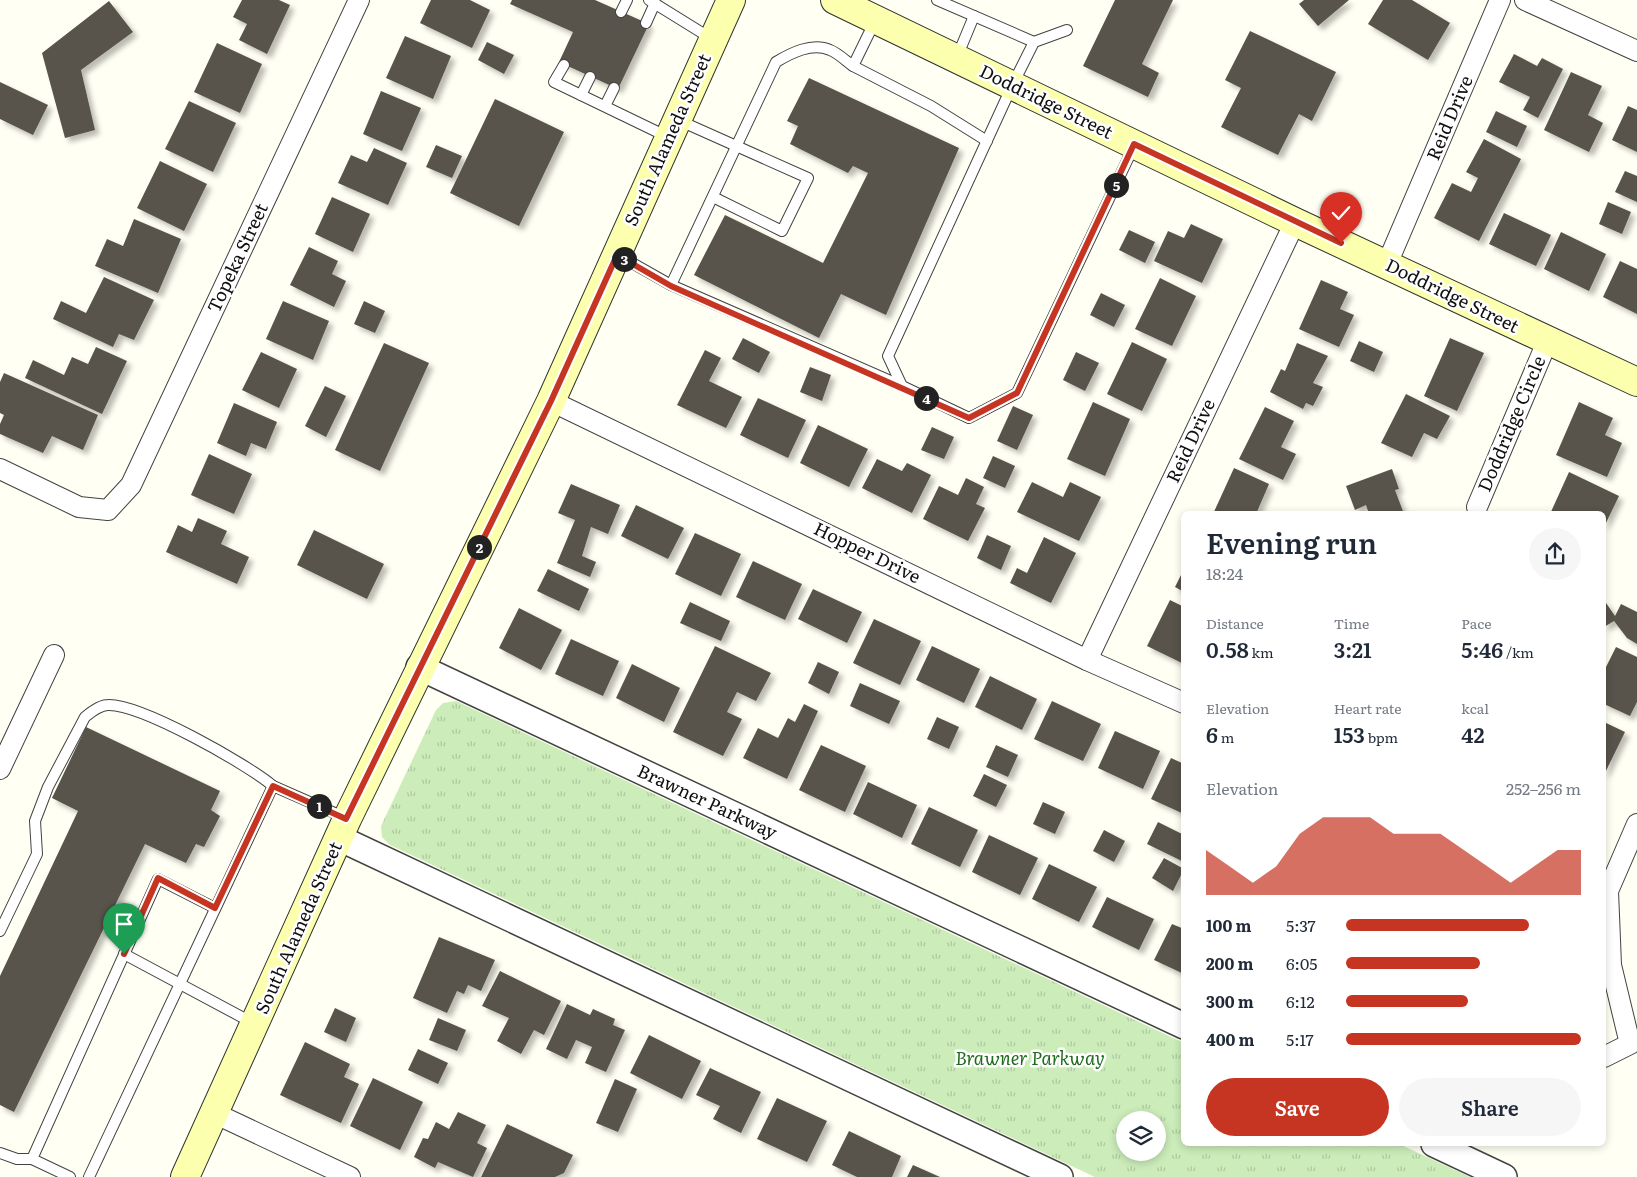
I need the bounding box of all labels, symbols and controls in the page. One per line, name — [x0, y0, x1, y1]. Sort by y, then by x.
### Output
street label: South Alameda Street — [616, 48, 717, 230]
street label: Doddridge Street — [975, 57, 1119, 145]
street label: Reid Drive — [1419, 71, 1479, 164]
pin: 5 — [1104, 172, 1128, 198]
text: 5 — [1113, 175, 1120, 195]
pin — [1320, 192, 1362, 243]
street label: Topeka Street — [199, 197, 274, 317]
icon: check — [1327, 199, 1355, 227]
pin: 3 — [612, 246, 636, 272]
text: 3 — [621, 249, 628, 269]
street label: Doddridge Street — [1381, 251, 1525, 339]
street label: Doddridge Circle — [1470, 351, 1551, 496]
pin: 4 — [914, 386, 938, 410]
text: 4 — [922, 388, 931, 408]
street label: Reid Drive — [1158, 394, 1221, 487]
street label: Hopper Drive — [810, 514, 926, 589]
text: Evening run — [1206, 521, 1377, 563]
button: share — [1529, 528, 1581, 580]
pin: 2 — [466, 534, 492, 560]
text: 2 — [476, 537, 483, 557]
text: 18:24 — [1206, 561, 1243, 585]
text: Distance — [1206, 613, 1264, 633]
text: Time — [1334, 613, 1369, 633]
text: Pace — [1461, 613, 1491, 633]
text: 0.58 — [1206, 633, 1249, 664]
text: 3:21 — [1334, 633, 1372, 664]
text: 5:46 — [1461, 633, 1503, 664]
text: km — [1249, 642, 1274, 662]
text: /km — [1503, 642, 1534, 662]
text: Elevation — [1206, 698, 1269, 718]
text: Heart rate — [1334, 698, 1402, 718]
text: kcal — [1461, 698, 1489, 718]
text: 6 — [1206, 718, 1218, 749]
text: 153 — [1334, 718, 1365, 749]
text: 42 — [1461, 718, 1485, 749]
text: m — [1218, 727, 1234, 747]
text: bpm — [1365, 727, 1398, 747]
street label: Brawner Parkway — [633, 756, 783, 845]
text: Elevation — [1206, 776, 1278, 800]
text: 252–256 m — [1506, 776, 1581, 800]
pin: 1 — [306, 794, 332, 818]
text: 1 — [317, 796, 322, 816]
street label: South Alameda Street — [247, 836, 348, 1018]
pin — [103, 903, 145, 954]
icon: arrive — [110, 910, 138, 938]
text: 100 m — [1206, 913, 1252, 937]
text: 5:37 — [1286, 913, 1316, 937]
text: 200 m — [1206, 951, 1253, 975]
text: 6:05 — [1286, 951, 1317, 975]
text: 300 m — [1206, 989, 1254, 1013]
text: 6:12 — [1286, 989, 1315, 1013]
text: 400 m — [1206, 1027, 1255, 1051]
text: 5:17 — [1286, 1027, 1314, 1051]
park label: Brawner Parkway — [955, 1044, 1105, 1071]
button: Save — [1206, 1078, 1389, 1136]
button: Share — [1399, 1078, 1581, 1136]
map controls — [1116, 1111, 1166, 1161]
button: layers — [1116, 1111, 1166, 1161]

